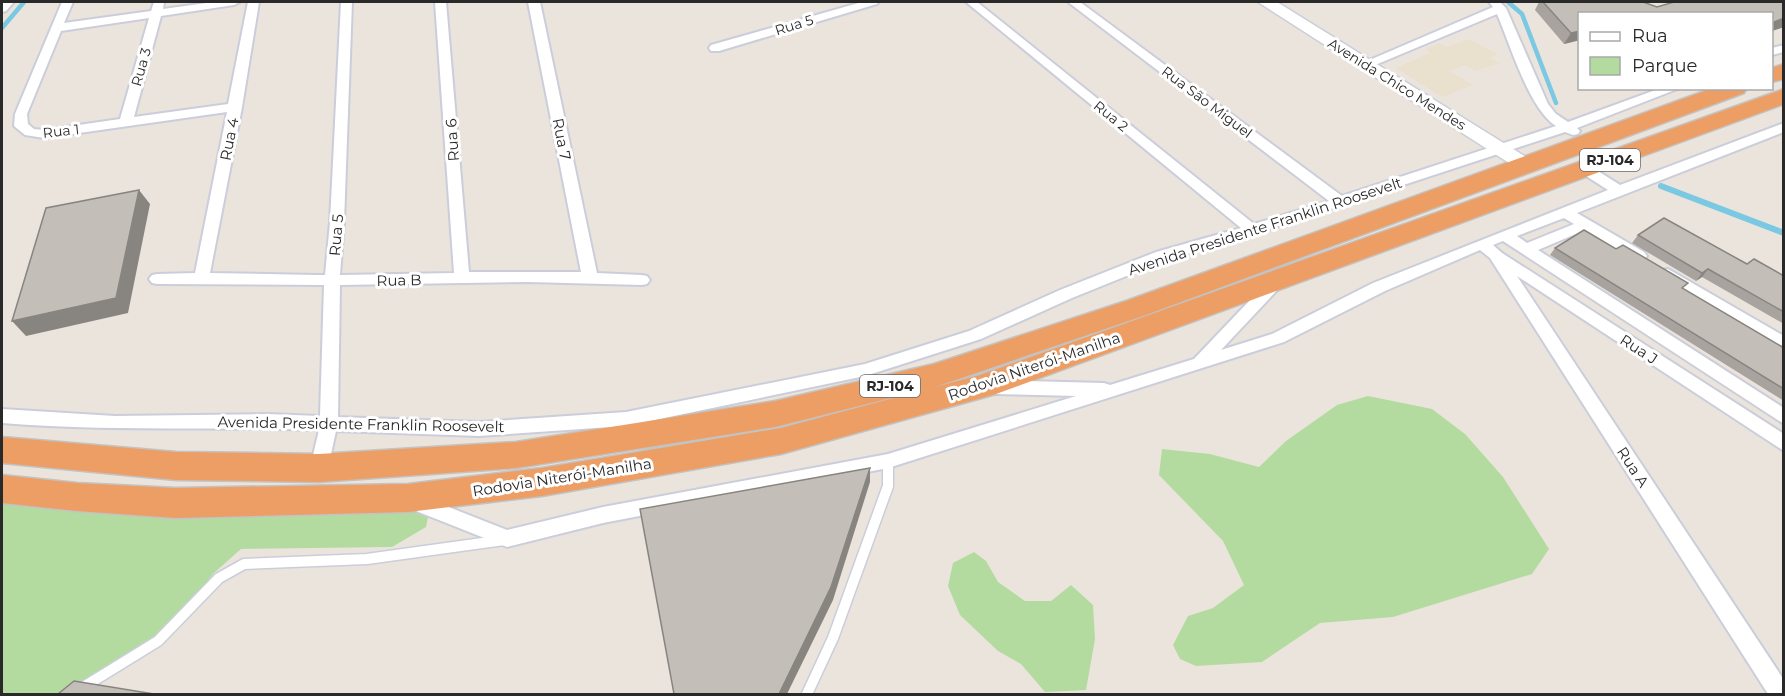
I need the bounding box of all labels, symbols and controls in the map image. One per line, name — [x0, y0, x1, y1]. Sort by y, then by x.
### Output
street label: Rua 5 — [773, 11, 816, 39]
legend — [1578, 12, 1773, 90]
text: Rua — [1632, 25, 1668, 47]
street label: Avenida Chico Mendes — [1325, 34, 1470, 134]
street label: Rua 3 — [127, 46, 155, 88]
text: Parque — [1632, 55, 1698, 77]
street label: Rua São Miguel — [1158, 62, 1256, 142]
street label: Rua 2 — [1090, 97, 1132, 135]
street label: Rua 4 — [216, 116, 243, 162]
street label: Rua 7 — [549, 116, 575, 162]
street label: Rua 6 — [441, 118, 463, 162]
street label: Rua 1 — [42, 120, 80, 142]
road number: RJ-104 — [1580, 149, 1640, 171]
street label: Avenida Presidente Franklin Roosevelt — [1126, 173, 1404, 279]
street label: Rua 5 — [325, 213, 347, 257]
street label: Rua B — [376, 270, 422, 290]
street label: Rodovia Niterói-Manilha — [945, 328, 1123, 404]
street label: Rua J — [1617, 330, 1661, 368]
road number: RJ-104 — [860, 375, 920, 397]
street label: Avenida Presidente Franklin Roosevelt — [217, 412, 505, 436]
street label: Rua A — [1613, 443, 1653, 491]
street label: Rodovia Niterói-Manilha — [471, 453, 653, 501]

